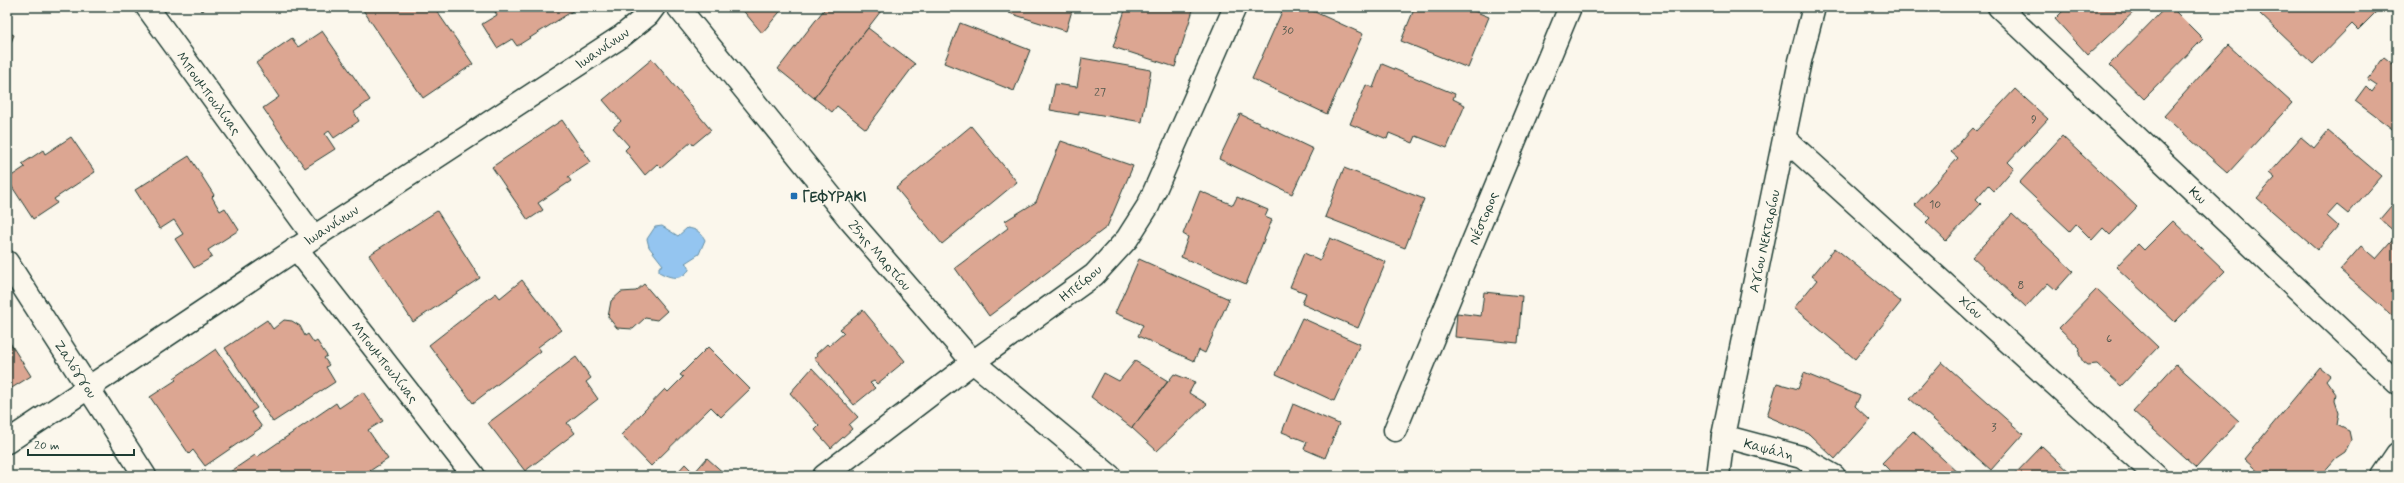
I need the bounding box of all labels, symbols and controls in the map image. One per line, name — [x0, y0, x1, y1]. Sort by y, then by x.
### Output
house number: 30 — [1282, 23, 1294, 39]
street label: Ιωαννίνων — [572, 24, 633, 74]
street label: Μπουμπουλίνας — [172, 48, 245, 139]
house number: 27 — [1094, 85, 1106, 101]
house number: 9 — [2031, 112, 2037, 128]
street label: Κω — [2185, 183, 2210, 208]
place label: ΓΕΦΥΡΑΚΙ — [802, 188, 867, 206]
street label: Αγίου Νεκταρίου — [1745, 188, 1785, 294]
street label: Νέστορος — [1464, 189, 1503, 248]
marker: ΓΕΦΥΡΑΚΙ — [789, 191, 799, 201]
house number: 10 — [1929, 197, 1941, 213]
street label: Ιωαννίνων — [301, 201, 362, 250]
street label: 25ης Μαρτίου — [844, 217, 915, 295]
street label: Ηπείρου — [1056, 261, 1106, 307]
house number: 8 — [2018, 278, 2024, 294]
street label: Χίου — [1954, 292, 1986, 323]
street label: Μπουμπουλίνας — [347, 318, 422, 407]
house number: 6 — [2106, 331, 2112, 347]
street label: Ζαλόγγου — [50, 337, 101, 402]
house number: 3 — [1991, 420, 1997, 436]
scale bar — [28, 431, 134, 457]
street label: Καψάλη — [1742, 435, 1796, 465]
text: 20 m — [34, 438, 60, 454]

